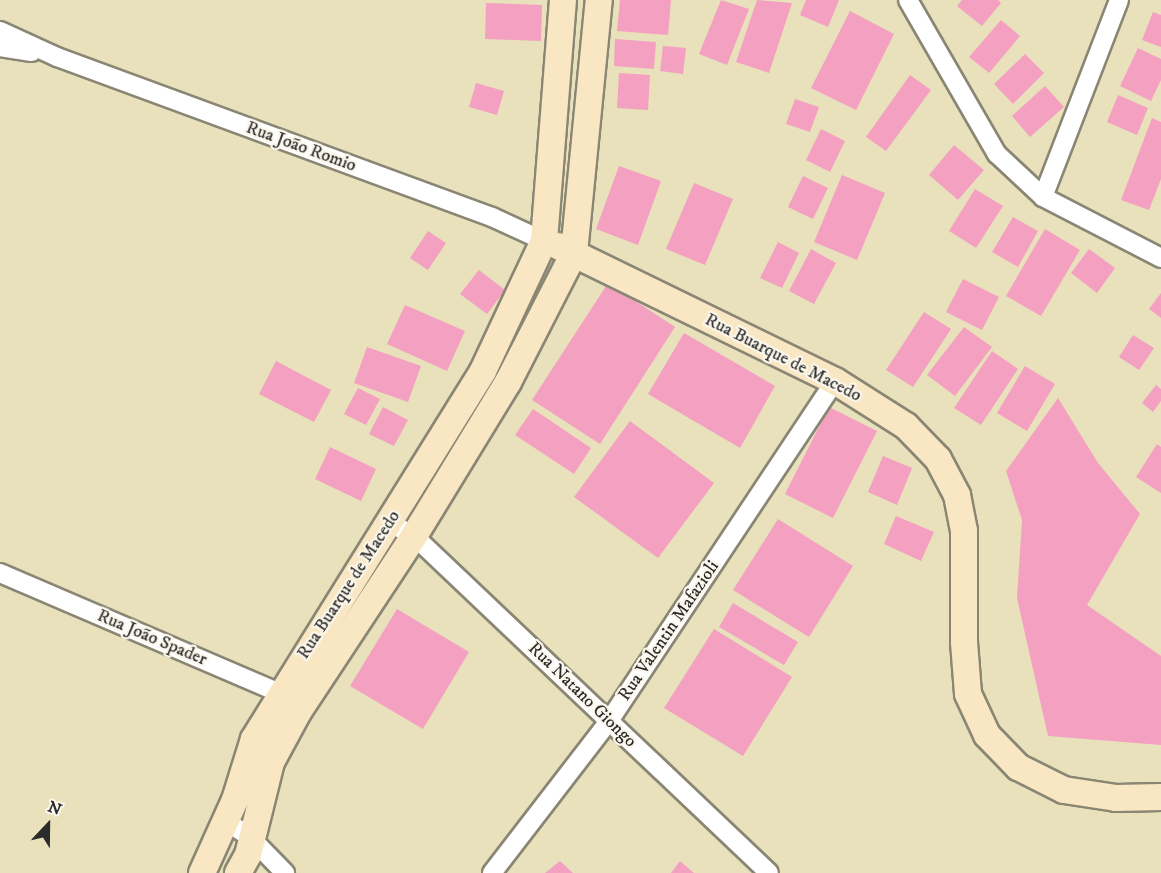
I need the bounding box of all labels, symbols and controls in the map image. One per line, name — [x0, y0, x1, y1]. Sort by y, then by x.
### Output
street label: Rua João Romio — [243, 117, 359, 177]
street label: Rua Buarque de Macedo — [701, 309, 865, 407]
street label: Rua Buarque de Macedo — [293, 507, 405, 663]
street label: Rua Valentin Mafazioli — [614, 557, 724, 705]
street label: Rua João Spader — [94, 605, 210, 671]
street label: Rua Natano Giongo — [523, 638, 641, 752]
north arrow — [18, 795, 78, 855]
text: N — [45, 797, 65, 820]

